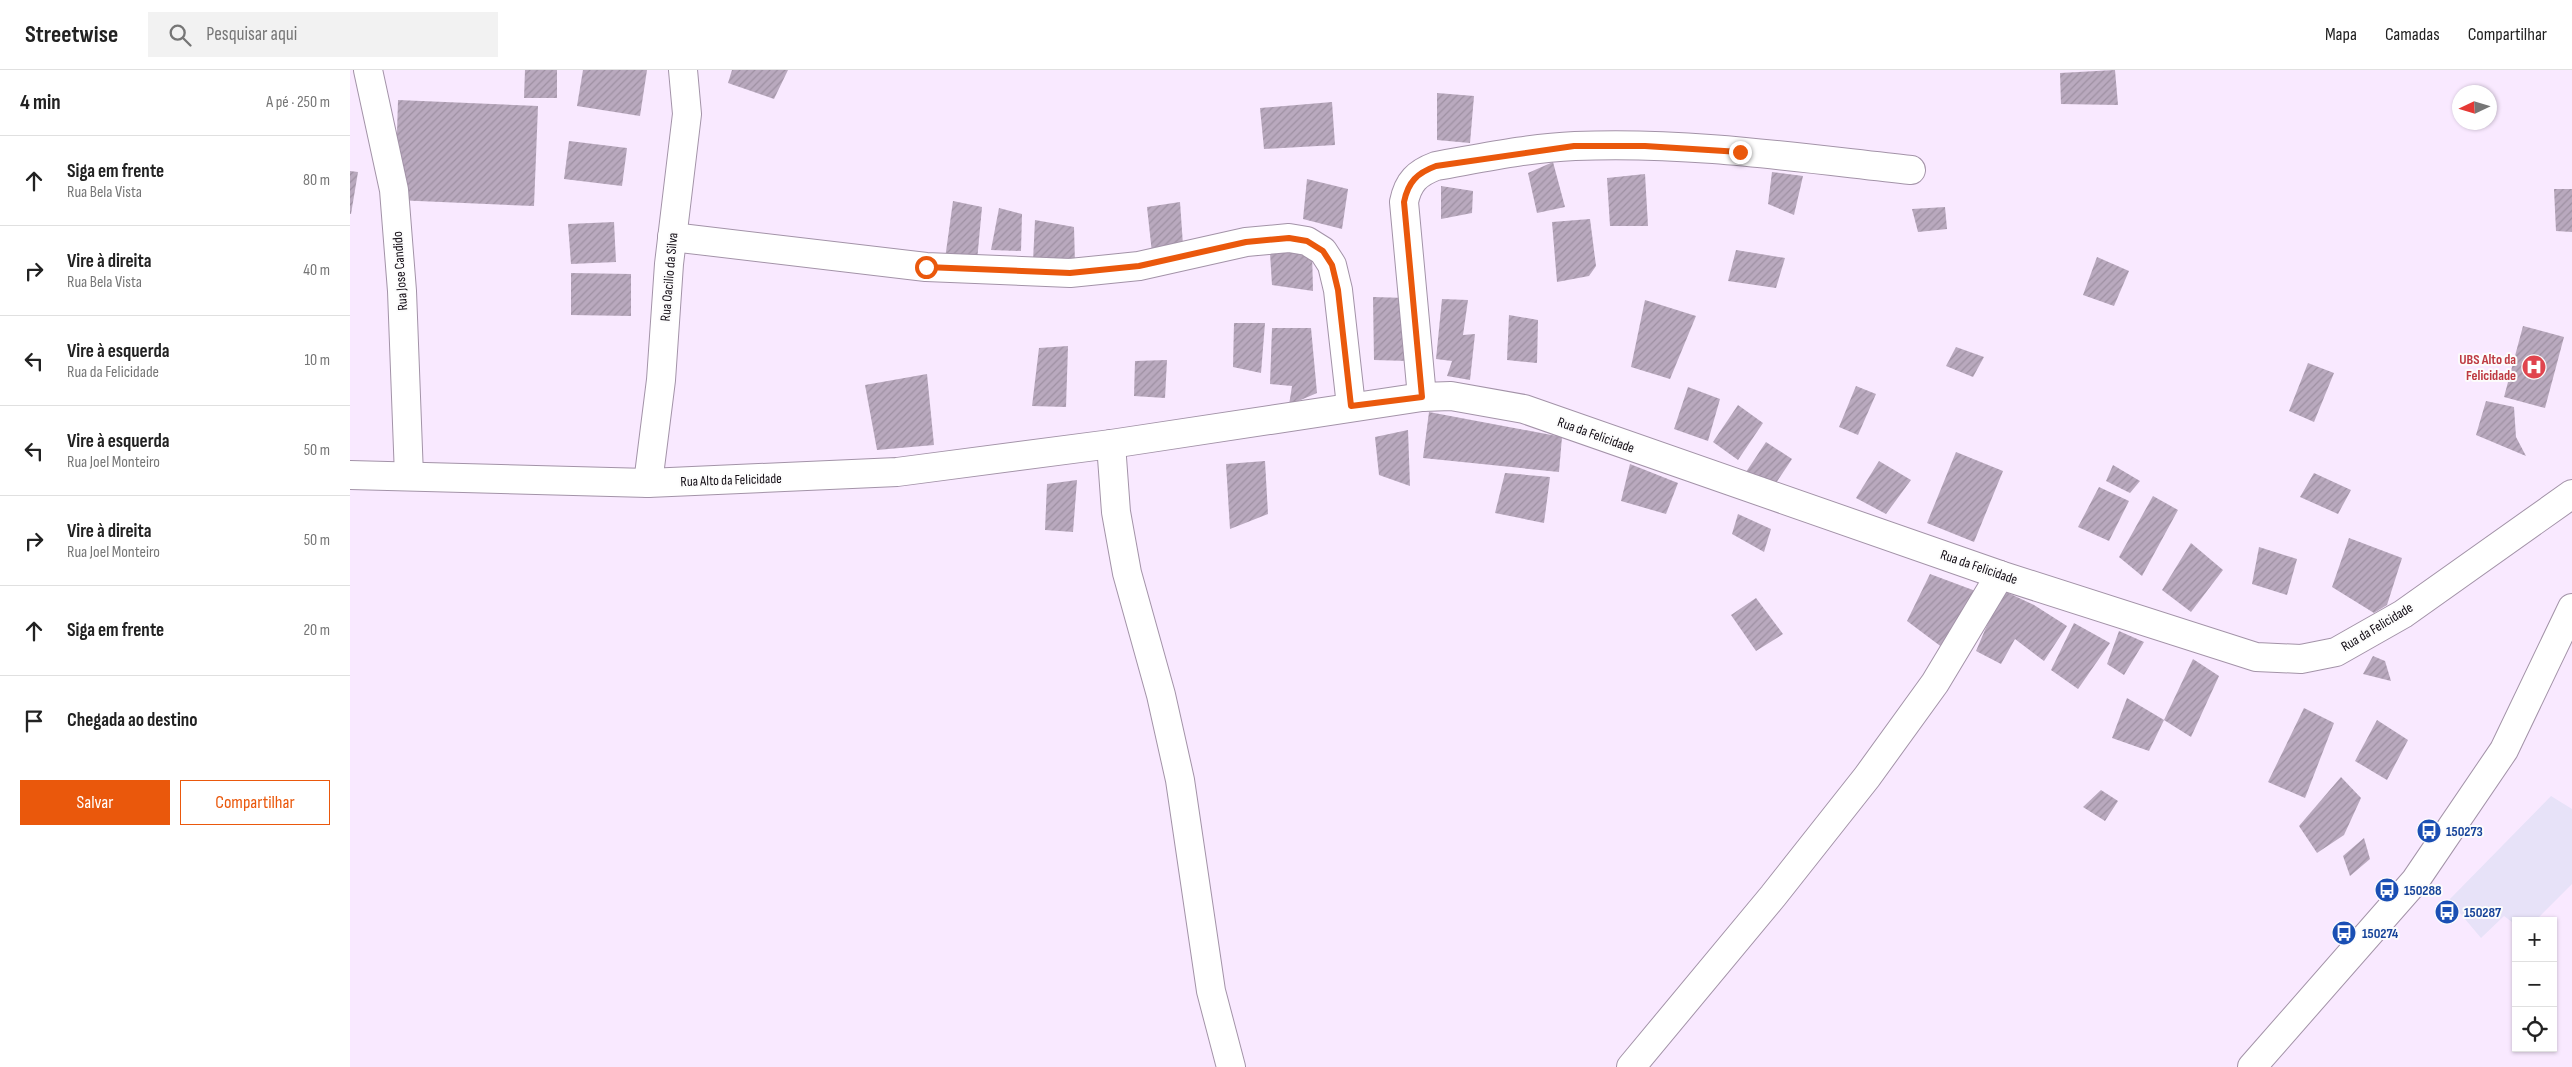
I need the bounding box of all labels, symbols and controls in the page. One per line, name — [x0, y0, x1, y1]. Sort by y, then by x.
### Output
search box — [148, 12, 498, 57]
text: Streetwise — [25, 20, 118, 49]
icon: search — [166, 21, 194, 49]
text: Pesquisar aqui — [206, 23, 297, 46]
text: Mapa — [2325, 24, 2357, 45]
text: Camadas — [2385, 24, 2440, 45]
text: Compartilhar — [2468, 24, 2547, 45]
north arrow — [2452, 85, 2497, 130]
text: 4 min — [20, 90, 61, 115]
text: A pé · 250 m — [266, 93, 330, 112]
route end — [1729, 141, 1752, 164]
text: Siga em frente — [67, 160, 164, 183]
icon: ahead — [20, 167, 48, 195]
text: 80 m — [303, 171, 330, 190]
text: Rua Bela Vista — [67, 183, 142, 202]
street label: Rua Jose Candido — [389, 231, 411, 311]
street label: Rua Oacilio da Silva — [657, 232, 681, 322]
text: Vire à direita — [67, 250, 151, 273]
route start — [915, 256, 938, 279]
icon: right — [20, 257, 48, 285]
text: 40 m — [303, 261, 330, 280]
text: Rua Bela Vista — [67, 273, 142, 292]
text: Vire à esquerda — [67, 340, 169, 363]
icon: left — [20, 347, 48, 375]
text: 10 m — [304, 351, 330, 370]
place label: UBS Alto da Felicidade — [2459, 351, 2516, 384]
hospital icon: UBS Alto da Felicidade — [2521, 354, 2547, 380]
text: Rua da Felicidade — [67, 363, 159, 382]
street label: Rua da Felicidade — [1555, 413, 1637, 457]
text: Vire à esquerda — [67, 430, 169, 453]
icon: left — [20, 437, 48, 465]
text: 50 m — [304, 441, 330, 460]
text: Rua Joel Monteiro — [67, 453, 160, 472]
street label: Rua Alto da Felicidade — [680, 470, 782, 490]
text: Vire à direita — [67, 520, 151, 543]
icon: right — [20, 527, 48, 555]
text: 50 m — [304, 531, 330, 550]
text: Rua Joel Monteiro — [67, 543, 160, 562]
street label: Rua da Felicidade — [1938, 546, 2020, 588]
street label: Rua da Felicidade — [2338, 599, 2416, 655]
icon: ahead — [20, 617, 48, 645]
text: Siga em frente — [67, 619, 164, 642]
text: 20 m — [303, 621, 330, 640]
icon: arrive — [20, 707, 48, 735]
text: Chegada ao destino — [67, 709, 197, 732]
button: Salvar — [20, 780, 170, 825]
button: Compartilhar — [180, 780, 330, 825]
bus stop icon: 150273 — [2416, 818, 2442, 844]
place label: 150273 — [2446, 823, 2483, 840]
bus stop icon: 150288 — [2374, 877, 2400, 903]
place label: 150288 — [2404, 882, 2442, 899]
bus stop icon: 150287 — [2434, 899, 2460, 925]
place label: 150287 — [2464, 904, 2502, 921]
map controls — [2512, 917, 2557, 1052]
button: + — [2512, 917, 2557, 962]
bus stop icon: 150274 — [2331, 920, 2357, 946]
place label: 150274 — [2362, 925, 2399, 942]
button: − — [2512, 962, 2557, 1007]
button: locate — [2512, 1007, 2557, 1052]

